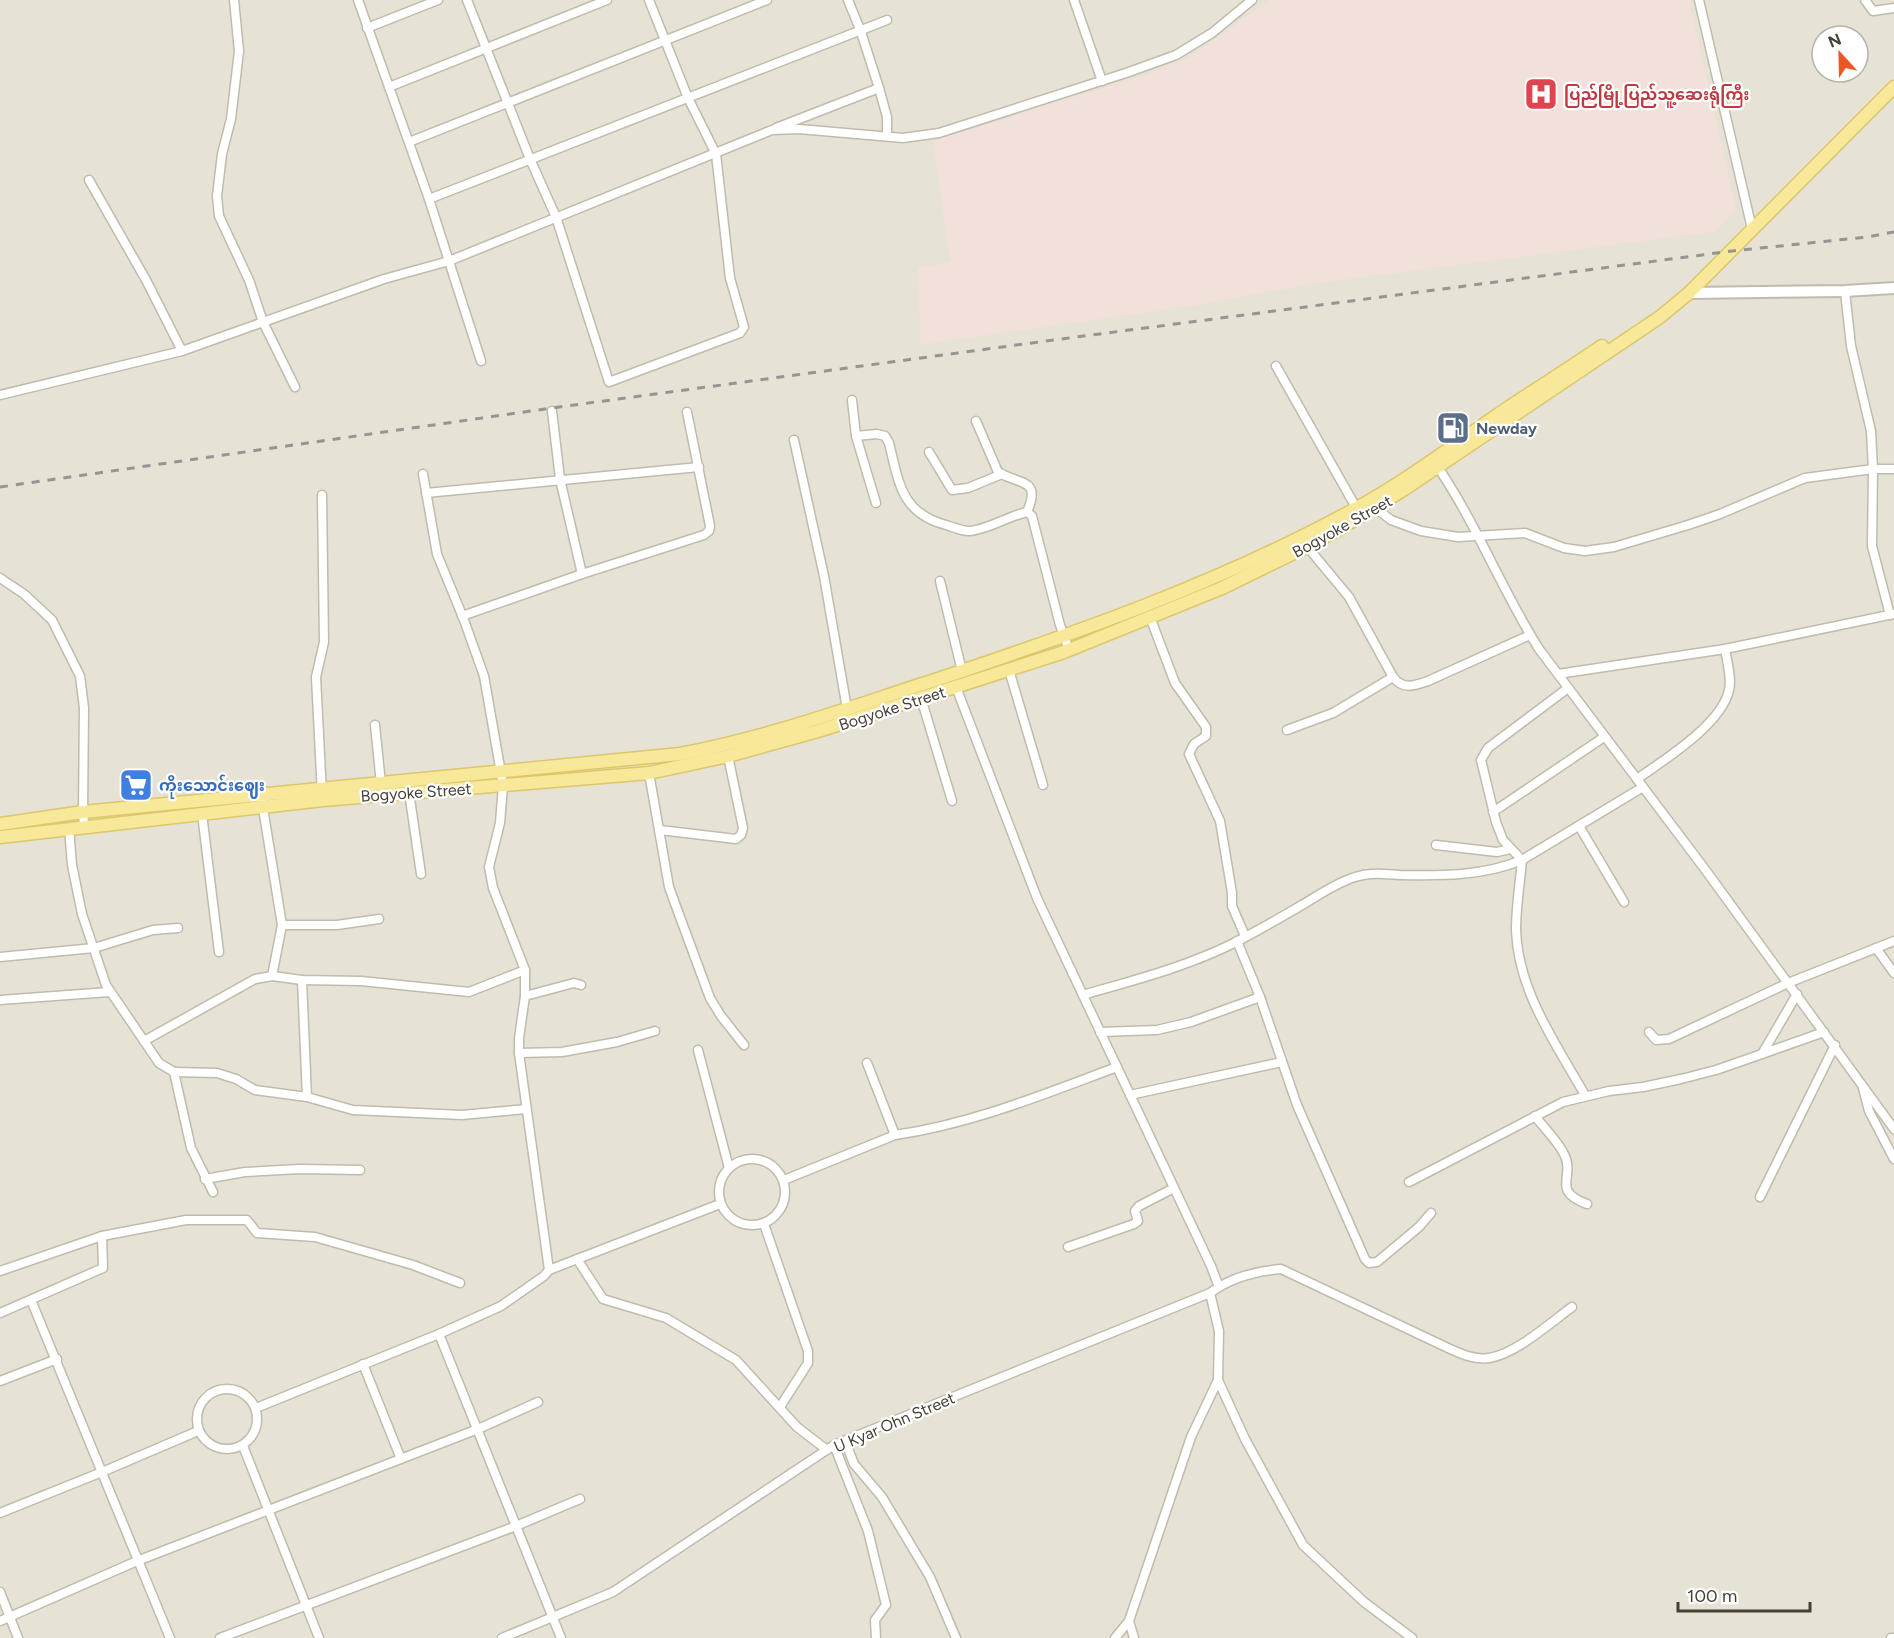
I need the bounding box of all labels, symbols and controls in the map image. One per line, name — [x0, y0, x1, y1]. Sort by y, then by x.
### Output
north arrow — [1810, 24, 1870, 84]
text: N — [1825, 29, 1844, 52]
hospital icon: ပြည်မြို့ပြည်သူ့ဆေးရုံကြီး — [1523, 76, 1559, 112]
place label: ပြည်မြို့ပြည်သူ့ဆေးရုံကြီး — [1564, 83, 1749, 108]
fuel station icon: Newday — [1435, 410, 1471, 446]
place label: Newday — [1476, 419, 1538, 438]
street label: Bogyoke Street — [1289, 491, 1395, 562]
street label: Bogyoke Street — [836, 682, 948, 735]
supermarket icon: ကိုးသောင်းဈေး — [118, 767, 154, 803]
place label: ကိုးသောင်းဈေး — [159, 774, 265, 799]
street label: Bogyoke Street — [360, 779, 472, 806]
street label: U Kyar Ohn Street — [831, 1388, 958, 1457]
scale bar — [1678, 1575, 1810, 1613]
text: 100 m — [1687, 1585, 1737, 1607]

